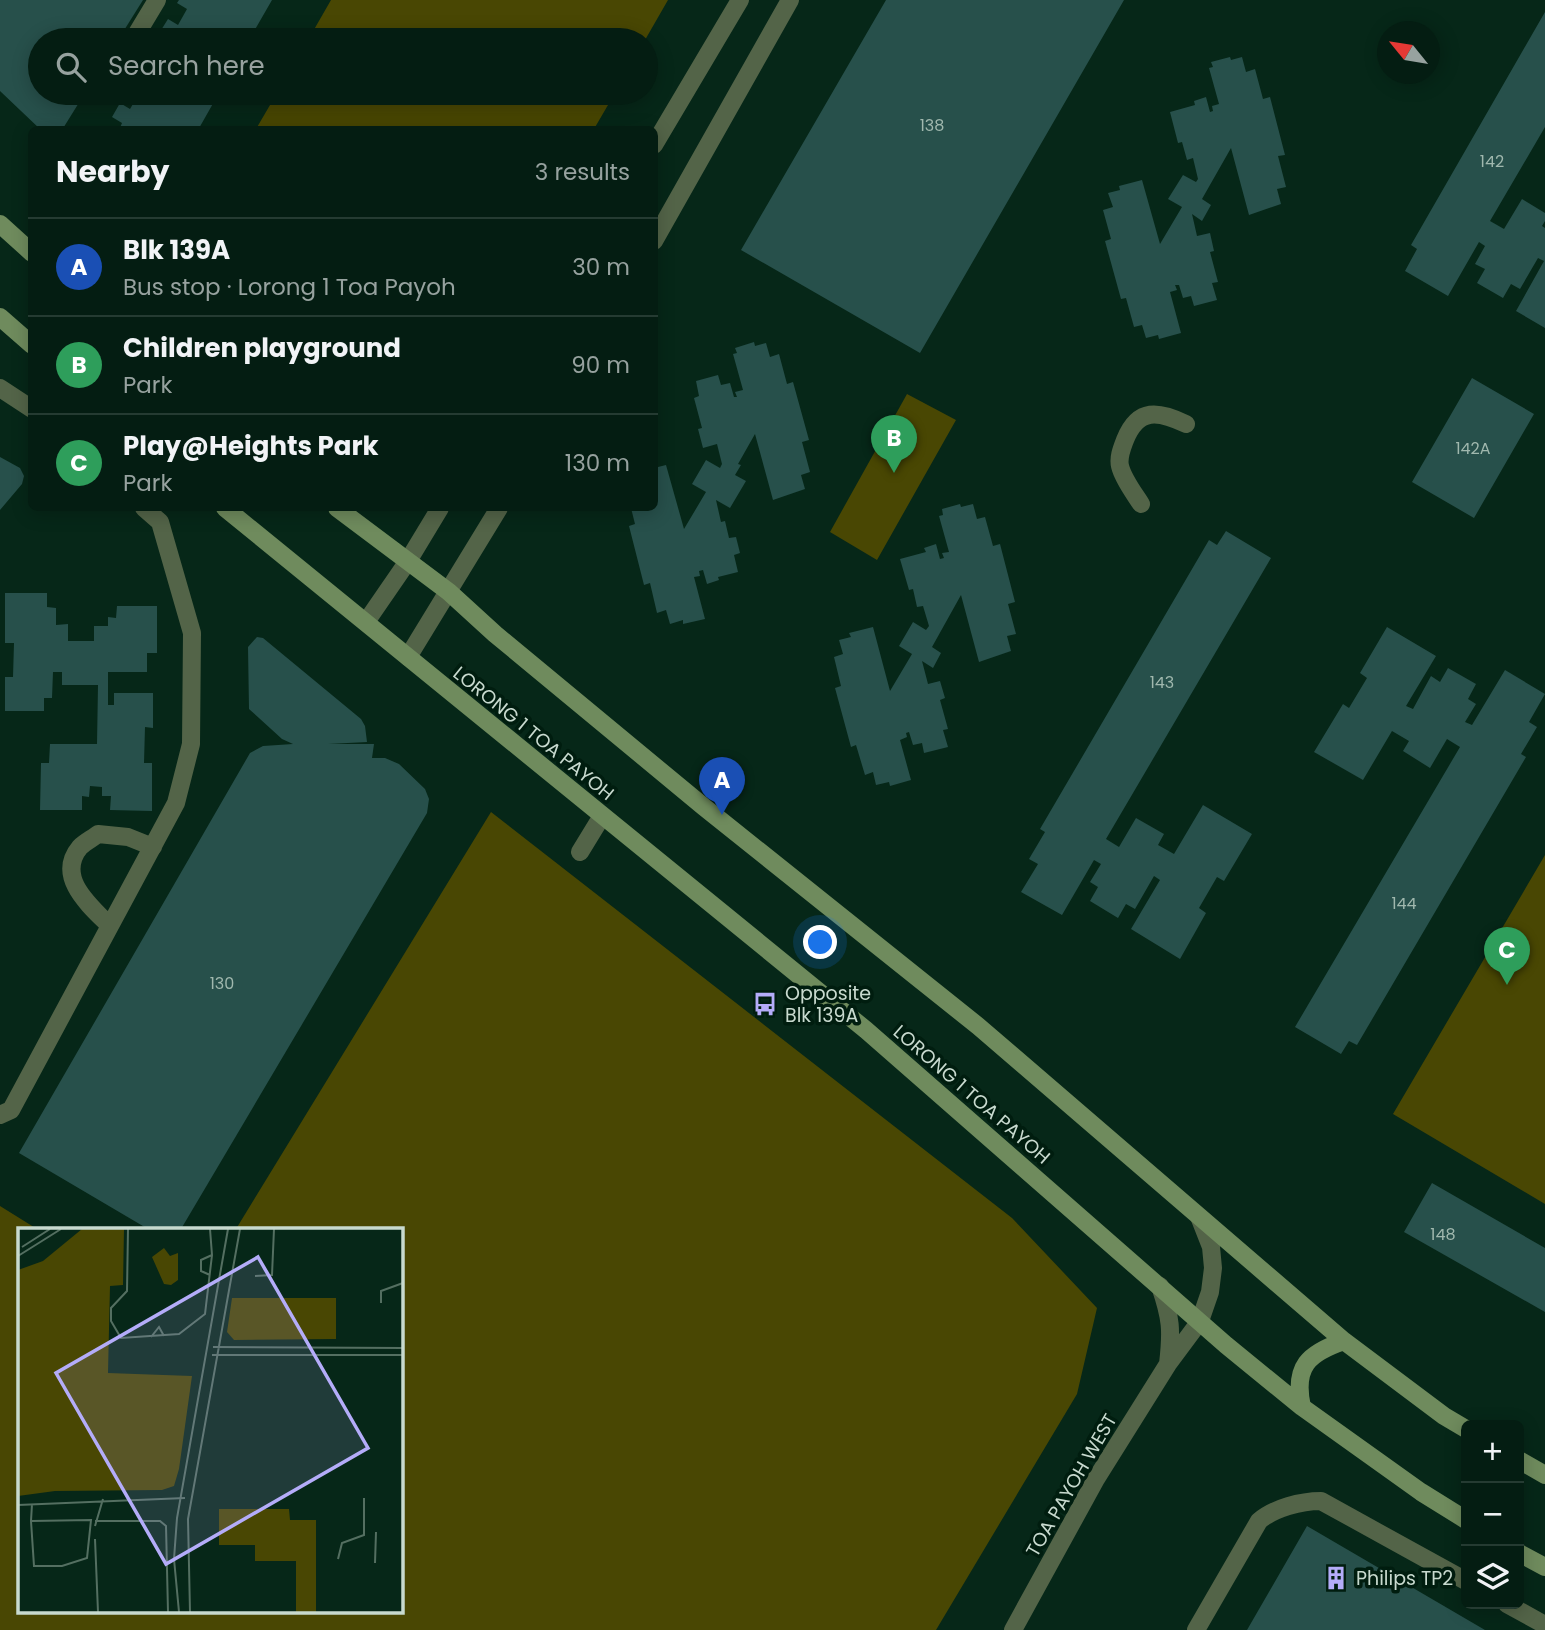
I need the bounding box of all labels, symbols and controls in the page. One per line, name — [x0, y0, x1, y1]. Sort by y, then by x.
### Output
north arrow — [1377, 21, 1440, 84]
search box — [28, 28, 658, 105]
icon: search — [52, 48, 90, 86]
text: Search here — [108, 48, 265, 84]
house number: 138 — [920, 114, 944, 137]
text: Nearby — [56, 150, 170, 193]
house number: 142 — [1480, 150, 1504, 173]
text: 3 results — [535, 156, 630, 188]
text: Blk 139A — [123, 232, 230, 268]
text: A — [71, 251, 87, 283]
text: 30 m — [572, 251, 630, 283]
text: Bus stop · Lorong 1 Toa Payoh — [123, 271, 456, 303]
text: Children playground — [123, 330, 401, 366]
text: B — [71, 349, 87, 381]
text: 90 m — [571, 349, 630, 381]
text: Park — [123, 369, 172, 401]
pin: B — [871, 415, 917, 473]
text: Play@Heights Park — [123, 428, 379, 464]
house number: 142A — [1455, 437, 1491, 460]
text: C — [70, 447, 88, 479]
text: 130 m — [565, 447, 630, 479]
text: Park — [123, 467, 172, 499]
street label: LORONG 1 TOA PAYOH — [447, 660, 620, 807]
house number: 143 — [1150, 671, 1174, 694]
pin: A — [699, 757, 745, 815]
house number: 144 — [1391, 892, 1417, 915]
your location — [803, 925, 837, 959]
pin: C — [1484, 927, 1530, 985]
house number: 130 — [210, 972, 234, 995]
place label: Opposite Blk 139A — [785, 980, 871, 1029]
bus stop icon: Opposite Blk 139A — [751, 990, 779, 1018]
street label: LORONG 1 TOA PAYOH — [887, 1019, 1056, 1170]
house number: 148 — [1430, 1223, 1456, 1246]
inset map — [18, 1228, 402, 1612]
street label: TOA PAYOH WEST — [1020, 1409, 1123, 1562]
map controls — [1461, 1420, 1524, 1609]
button: + — [1461, 1420, 1524, 1483]
button: − — [1461, 1483, 1524, 1546]
button: layers — [1461, 1546, 1524, 1609]
building icon: Philips TP2 — [1322, 1564, 1350, 1592]
place label: Philips TP2 — [1356, 1565, 1453, 1592]

